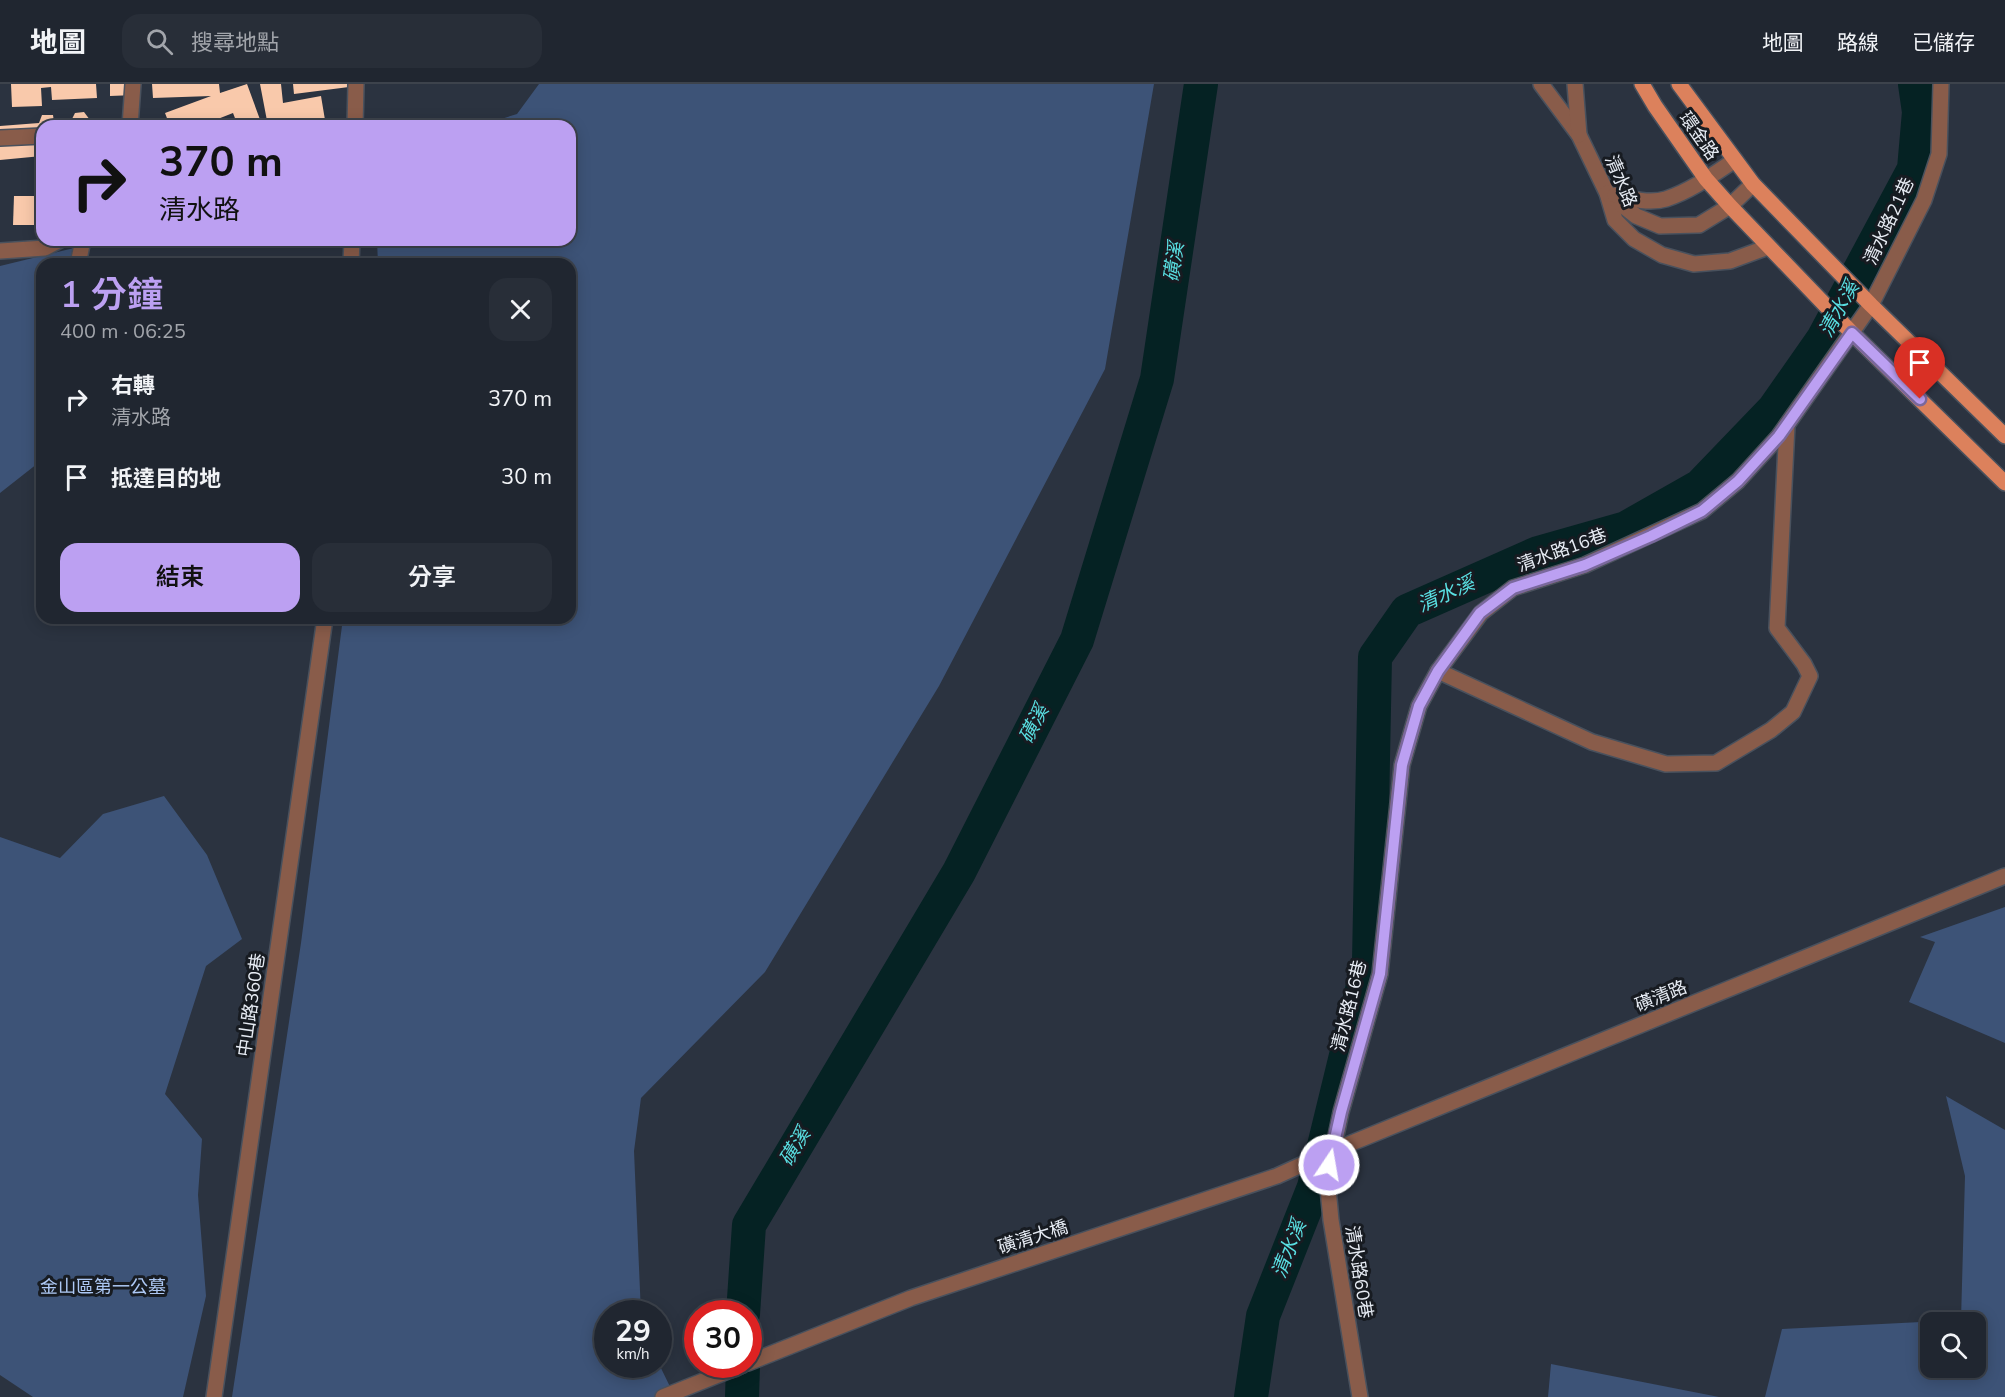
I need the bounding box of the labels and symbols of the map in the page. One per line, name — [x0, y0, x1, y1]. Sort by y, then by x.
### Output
street label: 環金路 — [1674, 107, 1724, 165]
street label: 清水路 — [1599, 151, 1643, 211]
street label: 清水路21巷 — [1858, 174, 1920, 268]
water label: 磺溪 — [1158, 237, 1191, 284]
water label: 清水溪 — [1813, 274, 1867, 342]
pin — [1894, 337, 1945, 399]
street label: 清水路16巷 — [1514, 523, 1610, 577]
water label: 清水溪 — [1413, 568, 1482, 619]
water label: 磺溪 — [1013, 697, 1056, 748]
street label: 中山路360巷 — [232, 952, 270, 1058]
street label: 清水路16巷 — [1326, 958, 1372, 1054]
street label: 磺清路 — [1631, 975, 1691, 1017]
water label: 磺溪 — [773, 1120, 818, 1171]
position arrow — [1297, 1133, 1361, 1197]
water label: 清水溪 — [1266, 1213, 1313, 1282]
street label: 磺清大橋 — [995, 1214, 1071, 1260]
street label: 清水路60巷 — [1340, 1224, 1378, 1320]
park label: 金山區第一公墓 — [40, 1275, 166, 1299]
speed limit sign: 30 — [684, 1300, 762, 1378]

